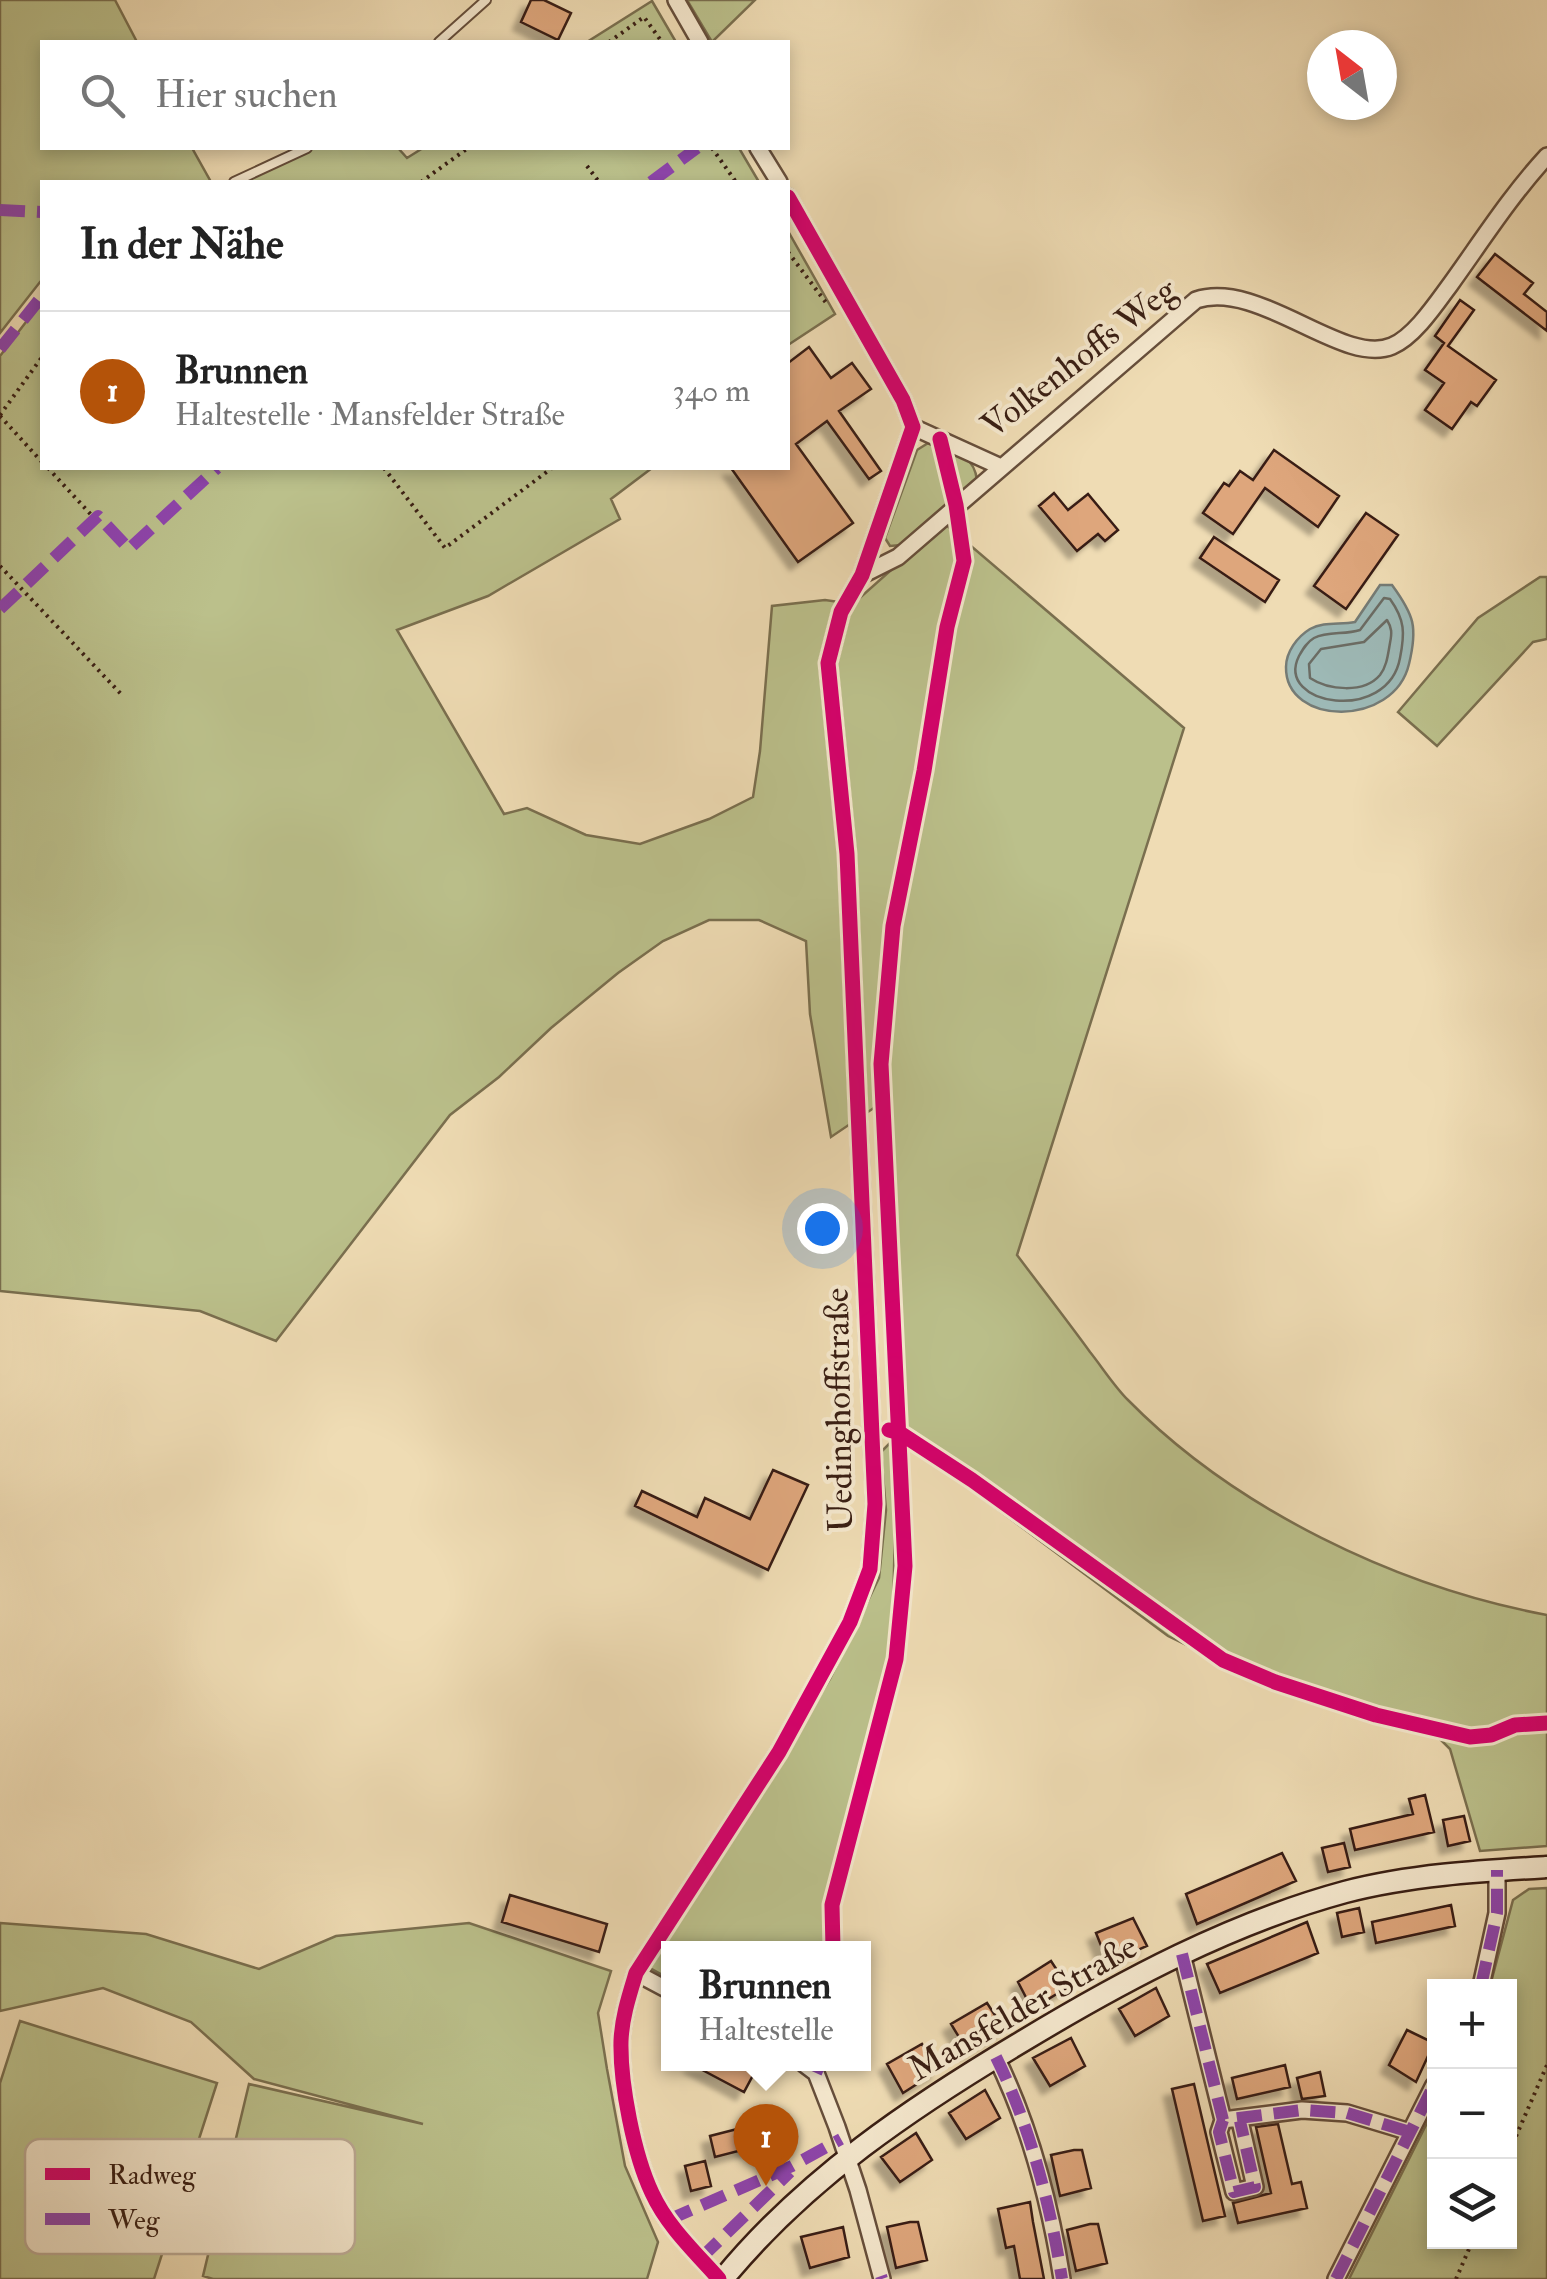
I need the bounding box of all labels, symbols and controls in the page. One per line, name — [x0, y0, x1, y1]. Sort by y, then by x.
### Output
north arrow — [1307, 30, 1397, 120]
search box — [40, 40, 790, 150]
icon: search — [75, 68, 130, 123]
text: Hier suchen — [155, 71, 338, 119]
text: In der Nähe — [80, 219, 284, 271]
street label: Volkenhoffs Weg — [973, 268, 1186, 448]
text: Brunnen — [175, 347, 308, 395]
text: 1 — [107, 371, 118, 411]
text: 340 m — [673, 371, 750, 411]
text: Haltestelle · Mansfelder Straße — [175, 395, 565, 435]
your location — [797, 1203, 848, 1254]
street label: Uedinghoffstraße — [815, 1287, 863, 1533]
street label: Mansfelder Straße — [901, 1925, 1145, 2091]
popup — [661, 1941, 871, 2071]
text: Brunnen — [698, 1962, 831, 2010]
map controls — [1427, 1979, 1517, 2249]
button: + — [1427, 1979, 1517, 2069]
text: Haltestelle — [698, 2010, 834, 2050]
button: − — [1427, 2069, 1517, 2159]
pin: 1 — [734, 2104, 798, 2186]
legend — [25, 2139, 355, 2254]
text: Radweg — [108, 2158, 197, 2193]
button: layers — [1427, 2159, 1517, 2249]
text: Weg — [107, 2203, 161, 2238]

